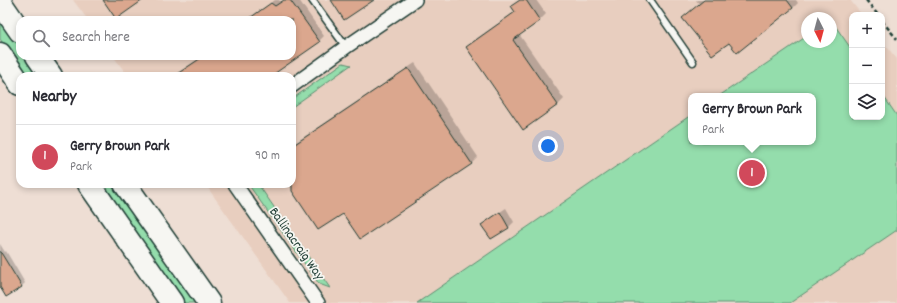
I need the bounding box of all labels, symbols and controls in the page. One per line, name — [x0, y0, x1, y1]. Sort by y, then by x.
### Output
north arrow — [801, 12, 837, 48]
map controls — [849, 12, 885, 120]
button: + — [849, 12, 885, 48]
search box — [16, 16, 296, 60]
icon: search — [30, 27, 52, 49]
text: Search here — [62, 27, 130, 49]
button: − — [849, 48, 885, 84]
button: layers — [849, 84, 885, 120]
text: Nearby — [32, 86, 76, 110]
popup — [688, 93, 816, 145]
text: Gerry Brown Park — [702, 99, 802, 121]
text: Park — [702, 121, 724, 140]
text: Gerry Brown Park — [70, 136, 170, 158]
your location — [538, 136, 558, 156]
text: 1 — [44, 147, 46, 166]
text: 90 m — [255, 147, 280, 166]
text: Park — [70, 158, 92, 177]
pin: 1 — [739, 158, 765, 188]
street label: Ballinacraig Way — [263, 203, 329, 285]

